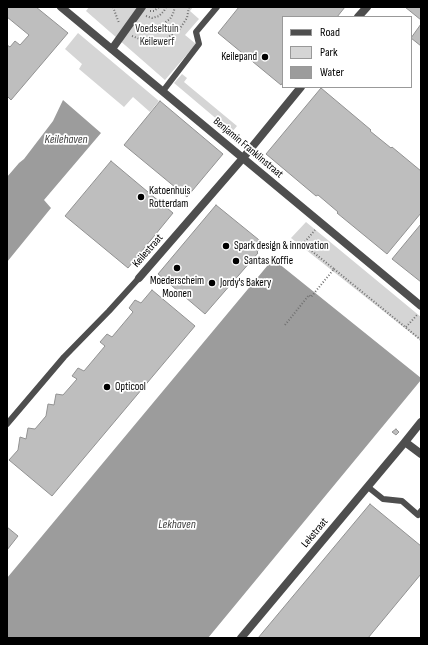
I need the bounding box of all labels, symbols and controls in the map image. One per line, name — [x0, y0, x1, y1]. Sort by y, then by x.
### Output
legend — [282, 16, 412, 88]
park label: Voedseltuin Keilewerf — [135, 22, 179, 48]
text: Road — [320, 25, 340, 40]
text: Park — [320, 45, 338, 60]
place label: Keilepand — [221, 50, 257, 64]
marker: Keilepand — [260, 52, 270, 62]
text: Water — [320, 65, 344, 80]
street label: Benjamin Franklinstraat — [210, 115, 286, 181]
water label: Keilehaven — [45, 133, 87, 147]
place label: Katoenhuis Rotterdam — [149, 184, 190, 210]
marker: Katoenhuis Rotterdam — [136, 192, 146, 202]
street label: Keilestraat — [130, 232, 166, 270]
place label: Spark design & innovation — [234, 239, 329, 253]
marker: Spark design & innovation — [221, 241, 231, 251]
place label: Santas Koffie — [244, 254, 293, 268]
marker: Santas Koffie — [231, 256, 241, 266]
marker: Moederscheim Moonen — [172, 263, 182, 273]
place label: Moederscheim Moonen — [150, 274, 204, 300]
place label: Jordy's Bakery — [220, 276, 271, 290]
marker: Jordy's Bakery — [207, 278, 217, 288]
place label: Opticool — [115, 380, 146, 394]
marker: Opticool — [102, 382, 112, 392]
street label: Lekstraat — [299, 516, 331, 550]
water label: Lekhaven — [158, 518, 196, 532]

